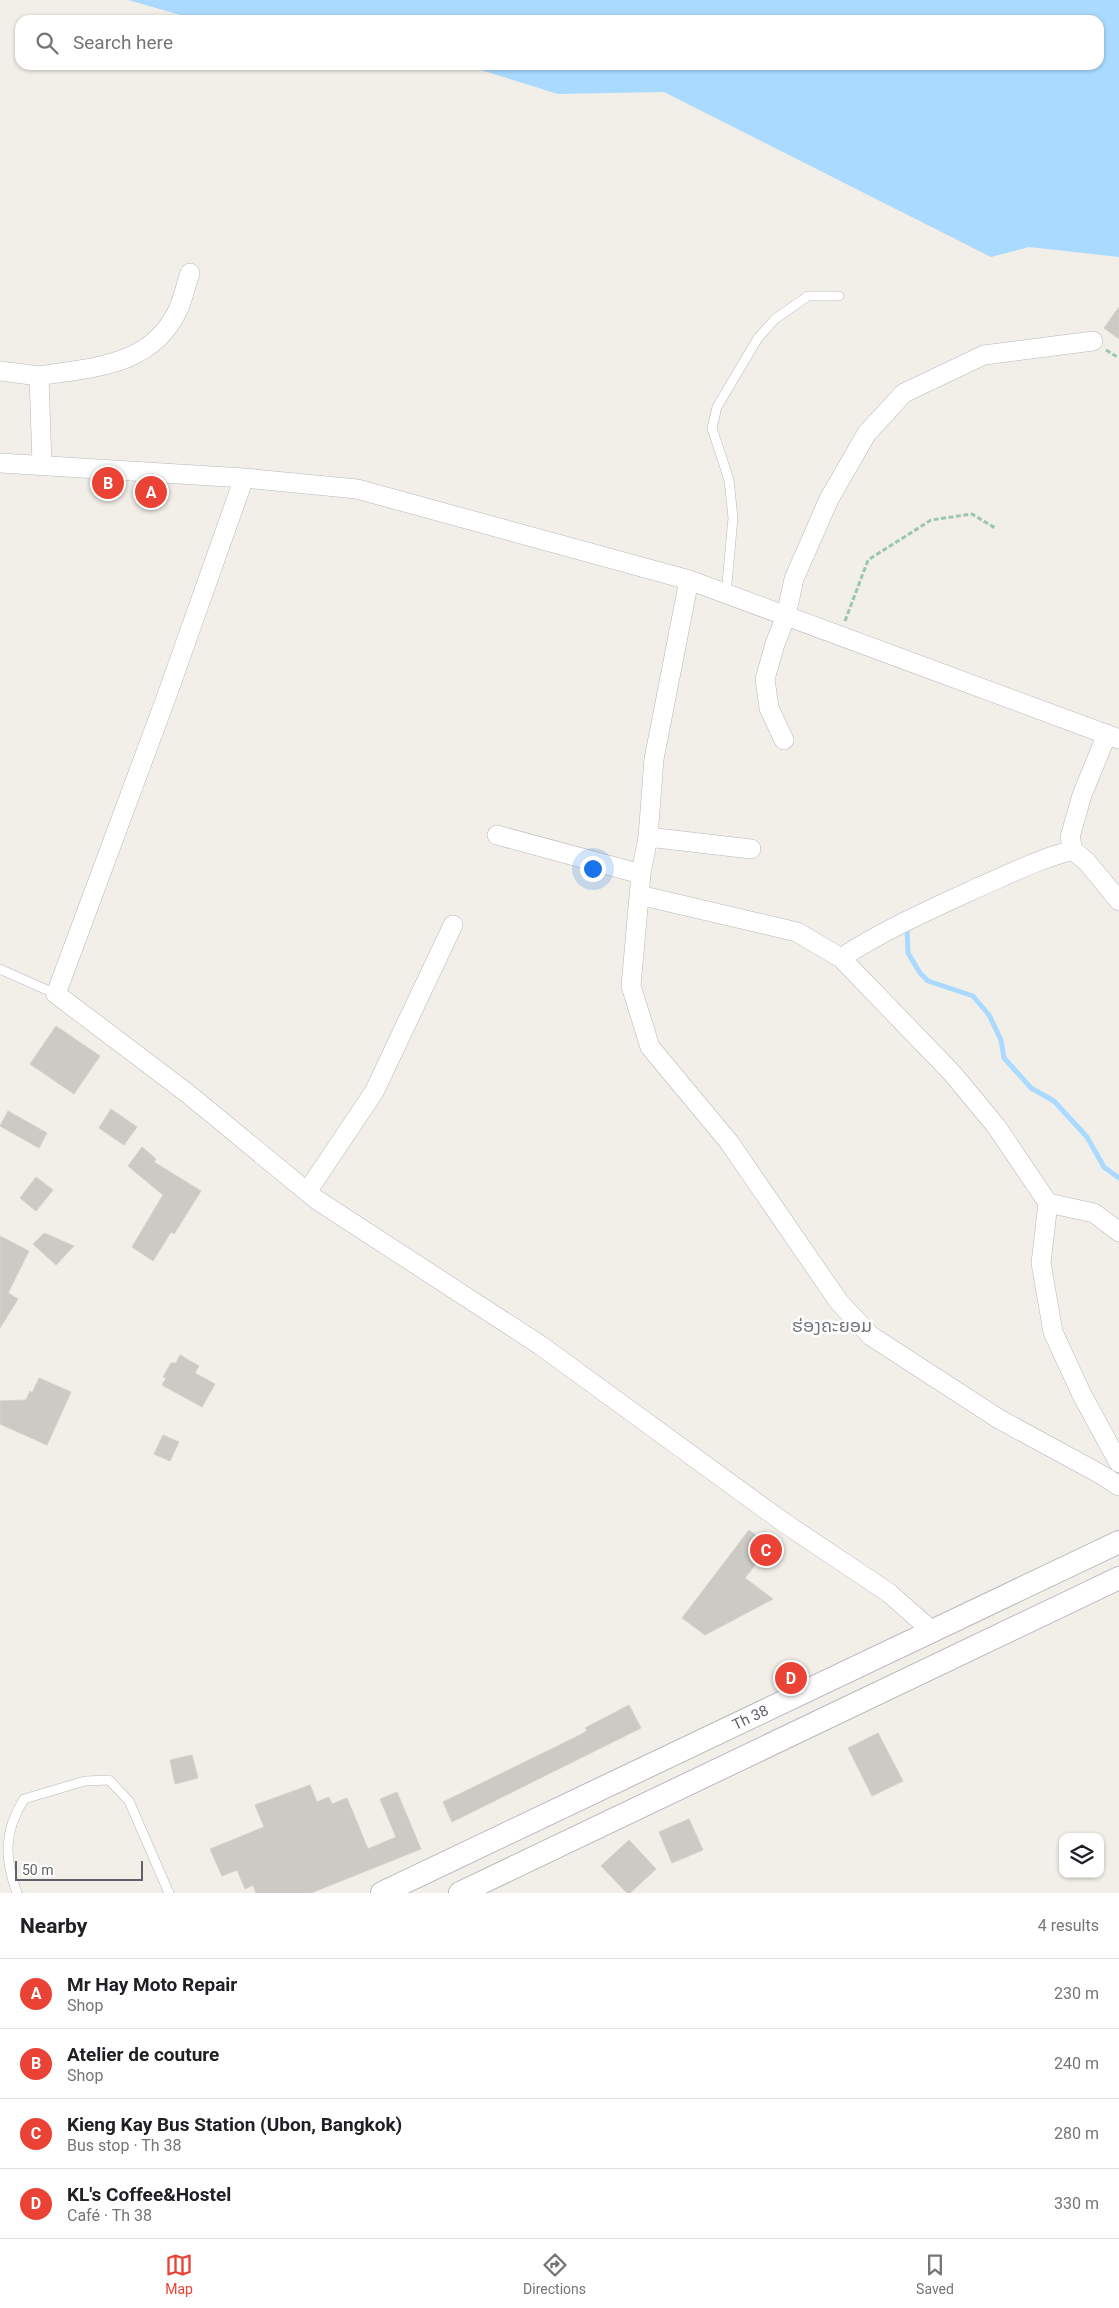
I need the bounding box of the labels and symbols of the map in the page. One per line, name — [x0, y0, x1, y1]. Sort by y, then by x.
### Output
pin: B — [92, 464, 124, 502]
pin: A — [135, 473, 167, 511]
your location — [580, 856, 606, 882]
district label: ຮ່ອງຄະຍອມ — [792, 1315, 872, 1336]
pin: C — [750, 1531, 782, 1569]
pin: D — [775, 1659, 807, 1697]
street label: Th 38 — [729, 1701, 771, 1734]
scale bar — [15, 1858, 142, 1881]

